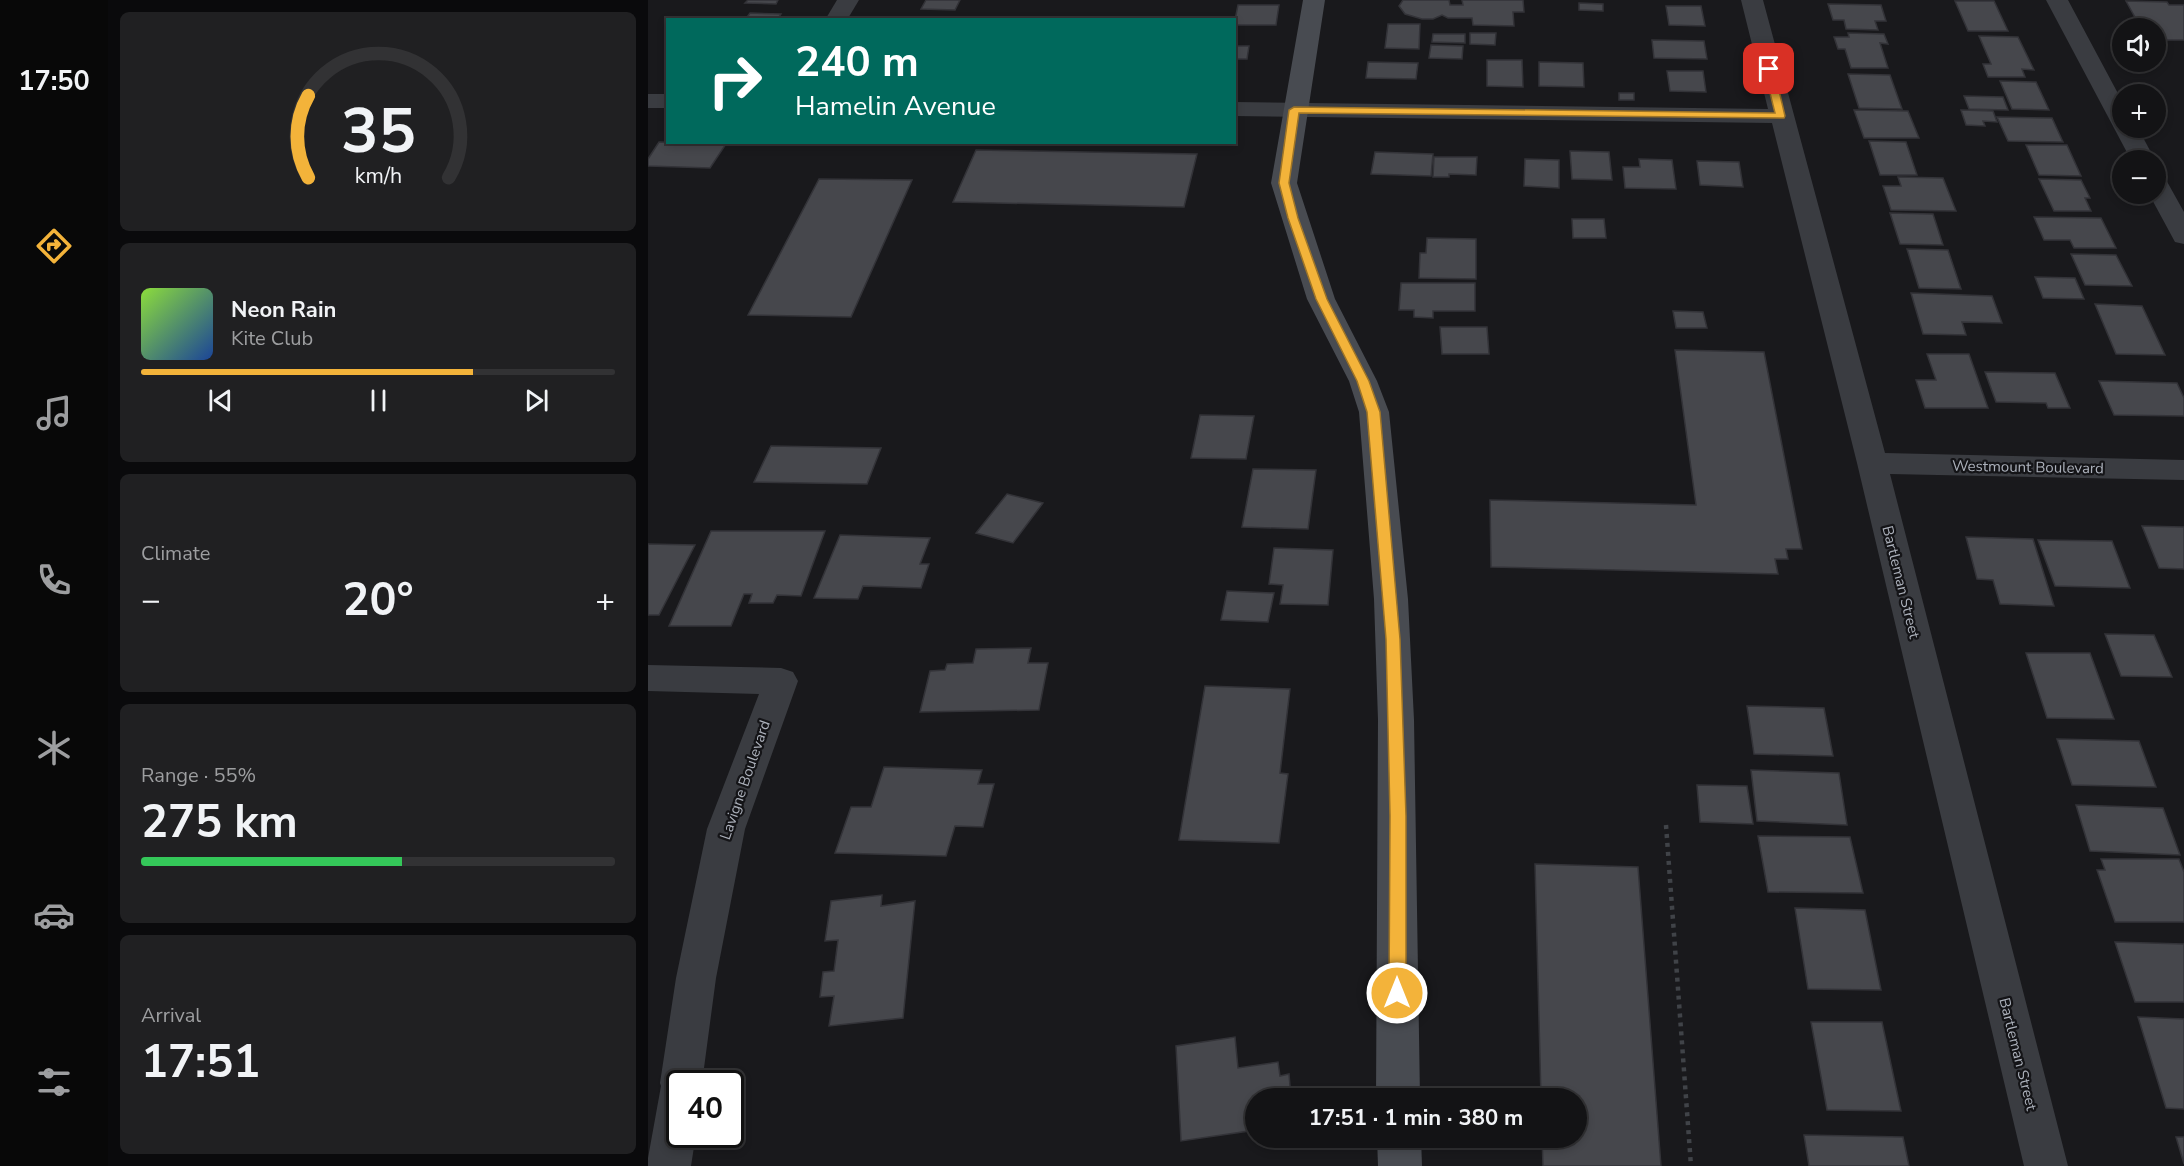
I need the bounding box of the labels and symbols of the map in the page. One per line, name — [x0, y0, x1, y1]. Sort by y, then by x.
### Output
pin — [1743, 43, 1794, 94]
street label: Westmount Boulevard — [1952, 456, 2104, 478]
street label: Bartleman Street — [1877, 524, 1925, 641]
street label: Lavigne Boulevard — [715, 718, 775, 842]
position arrow — [1365, 961, 1429, 1025]
street label: Bartleman Street — [1994, 996, 2042, 1113]
speed limit sign: 40 — [666, 1070, 744, 1148]

